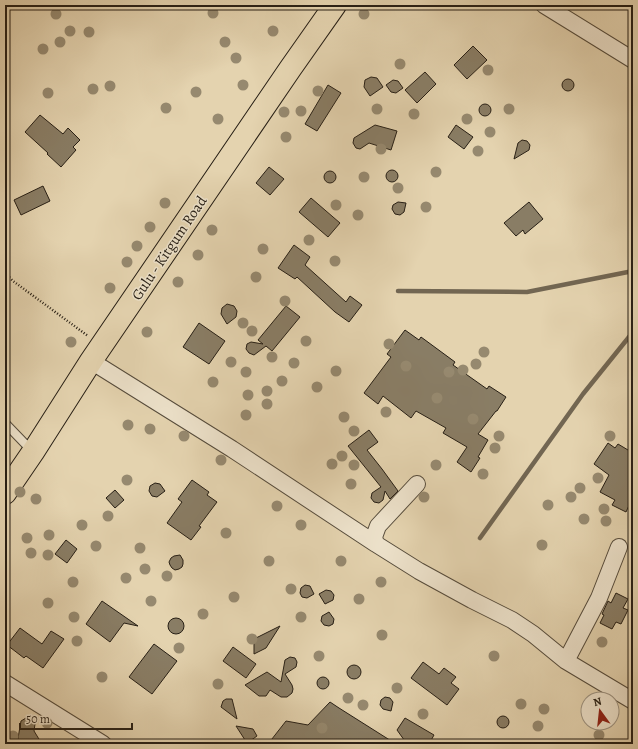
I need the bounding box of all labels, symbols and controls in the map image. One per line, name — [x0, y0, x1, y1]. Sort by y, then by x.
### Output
street label: Gulu - Kitgum Road — [127, 191, 212, 304]
north arrow — [580, 691, 620, 731]
text: N — [592, 694, 603, 710]
scale bar — [20, 705, 132, 731]
text: 50 m — [26, 711, 50, 727]

